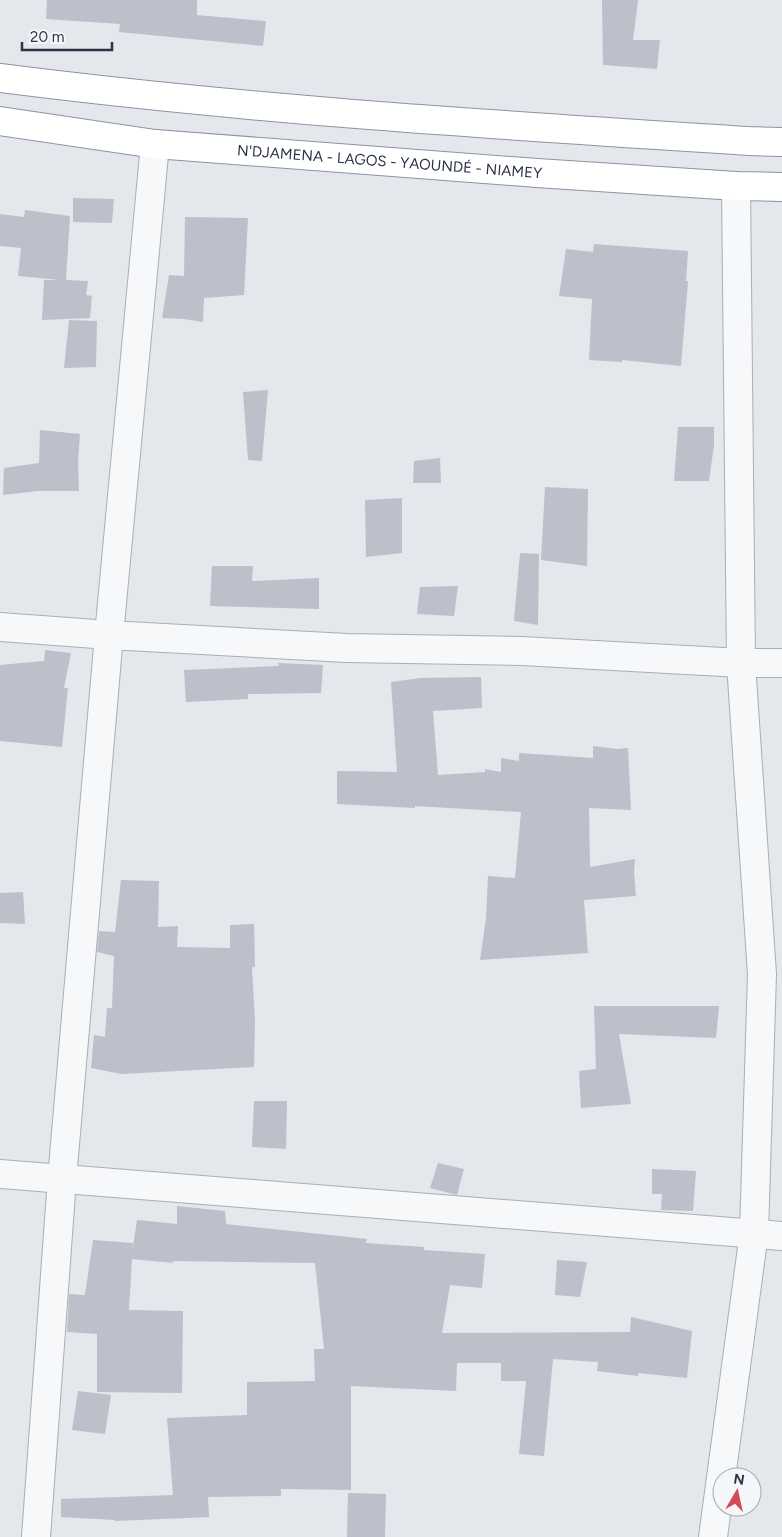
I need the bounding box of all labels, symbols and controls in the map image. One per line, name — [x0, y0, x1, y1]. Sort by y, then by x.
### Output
scale bar — [22, 20, 112, 52]
text: 20 m — [30, 28, 64, 46]
street label: N'DJAMENA - LAGOS - YAOUNDÉ - NIAMEY — [237, 141, 543, 182]
north arrow — [712, 1467, 762, 1517]
text: N — [732, 1470, 746, 1489]

